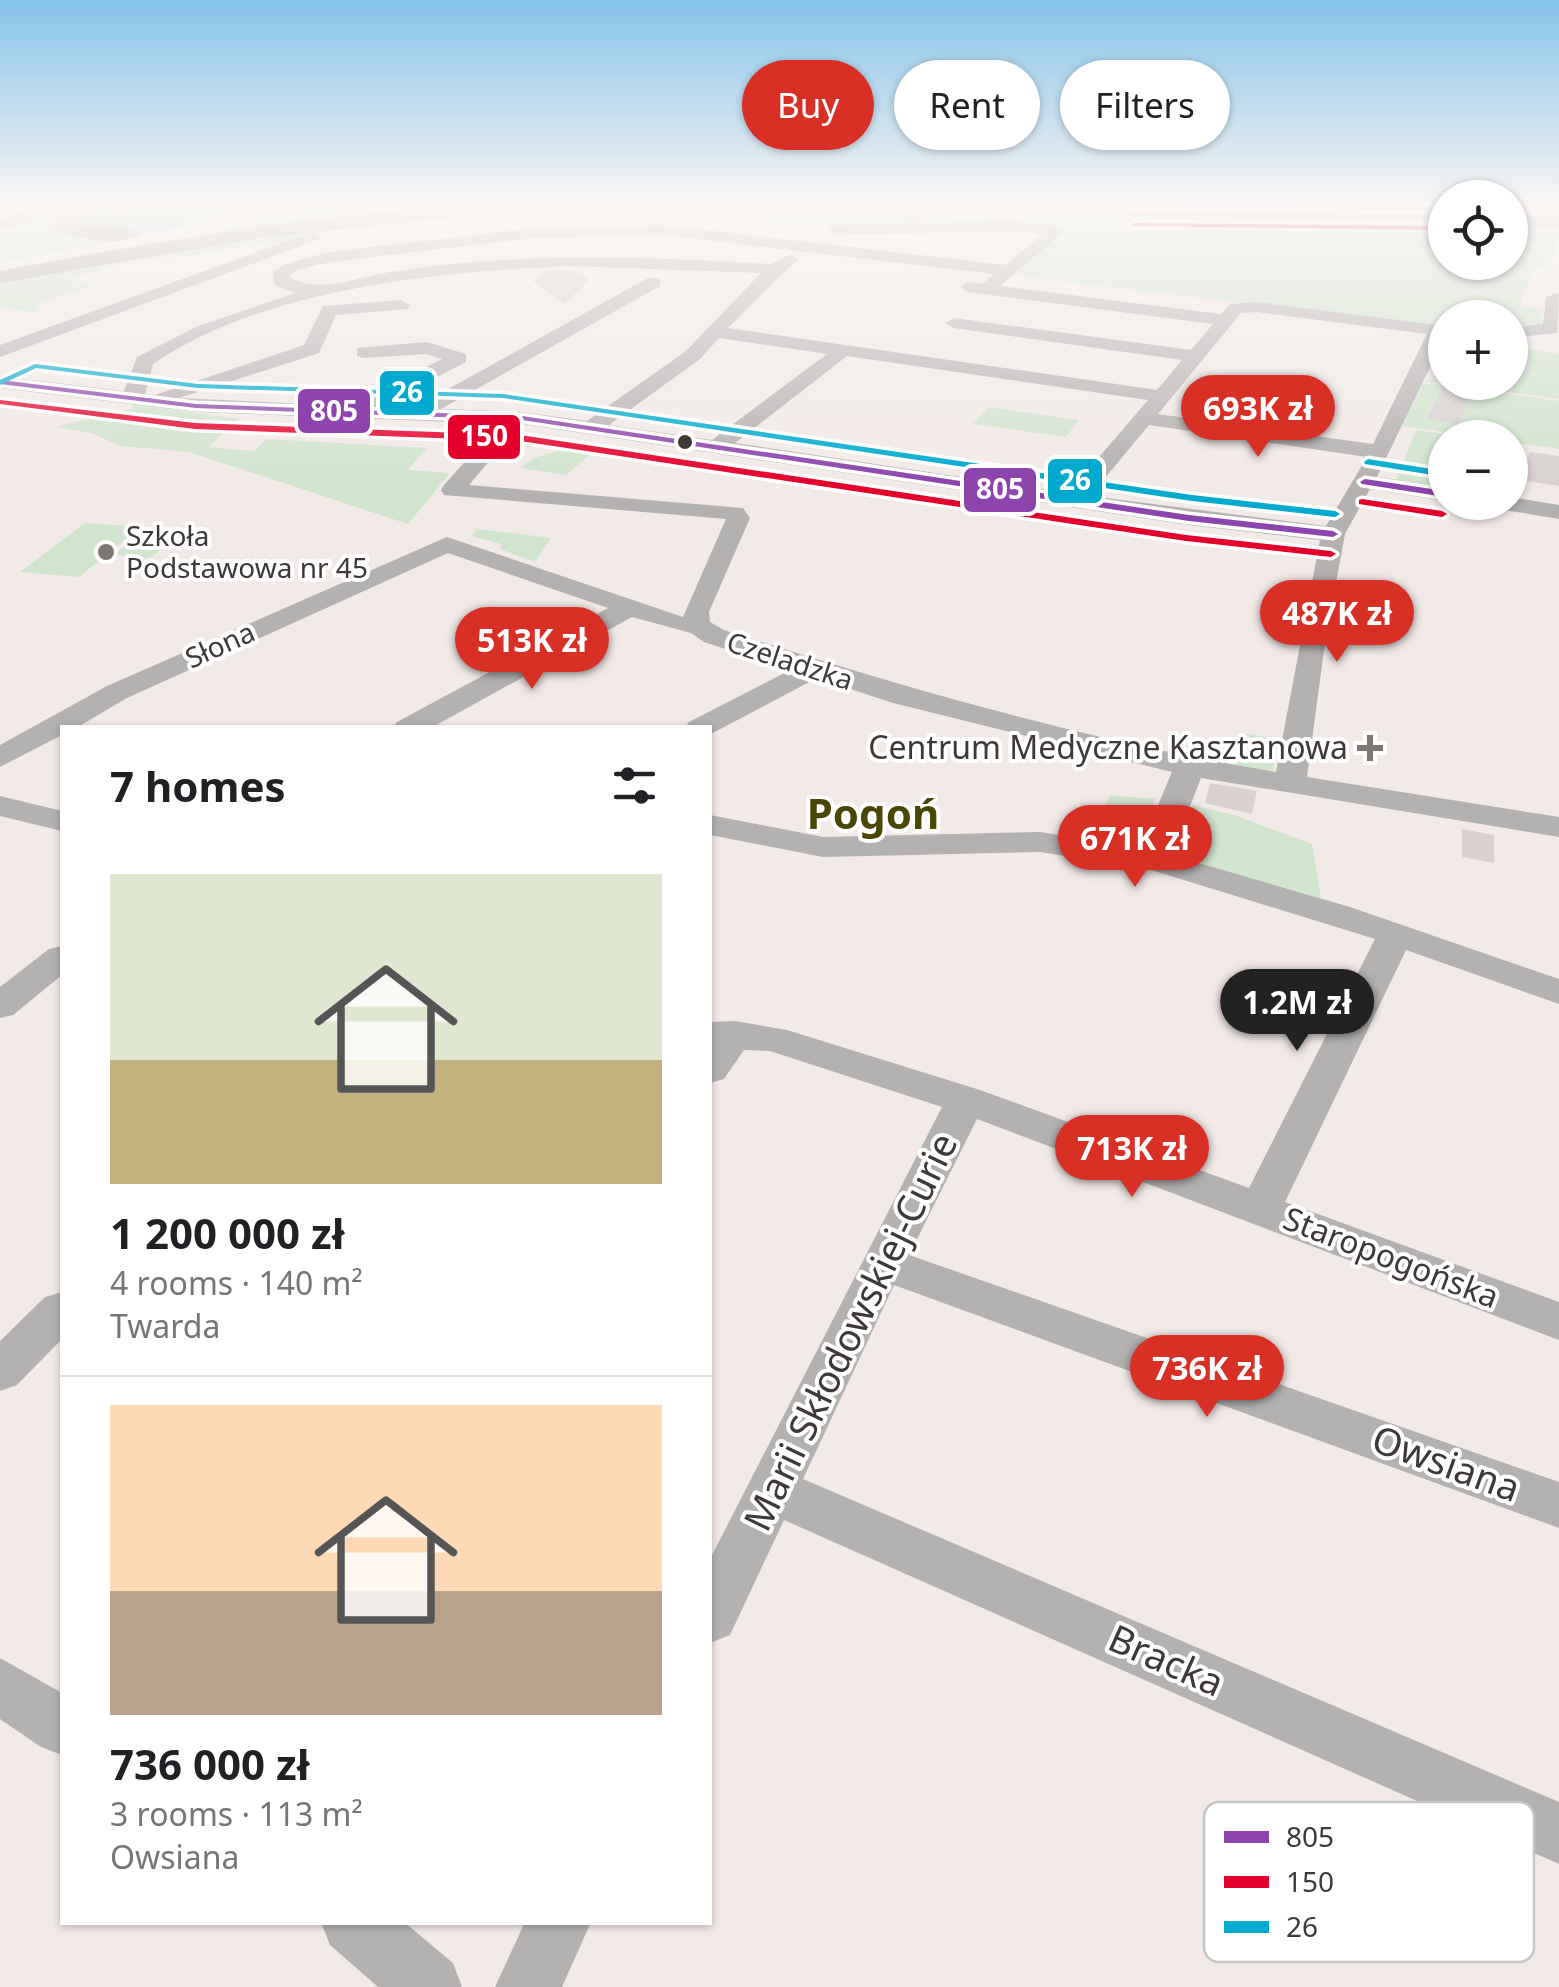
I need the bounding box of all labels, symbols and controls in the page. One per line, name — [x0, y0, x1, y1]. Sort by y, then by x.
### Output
chip: Buy — [742, 60, 874, 150]
chip: Rent — [894, 60, 1040, 150]
chip: Filters — [1060, 60, 1230, 150]
map controls — [1428, 180, 1528, 520]
button: locate — [1428, 180, 1528, 280]
button: + — [1428, 300, 1528, 400]
line badge: 26 — [378, 369, 436, 417]
text: 26 — [391, 372, 423, 410]
pin: 693K zł — [1166, 375, 1350, 460]
text: 693K zł — [1203, 386, 1313, 429]
line badge: 805 — [296, 387, 372, 435]
text: 805 — [310, 391, 358, 429]
line badge: 150 — [446, 413, 522, 461]
text: 150 — [460, 416, 508, 454]
button: − — [1428, 420, 1528, 520]
unlabelled marker — [675, 432, 695, 452]
line badge: 26 — [1046, 457, 1104, 505]
text: 26 — [1059, 460, 1091, 498]
line badge: 805 — [962, 466, 1038, 514]
text: 805 — [976, 469, 1024, 507]
place label: Szkoła Podstawowa nr 45 — [126, 516, 368, 586]
marker: Szkoła Podstawowa nr 45 — [95, 541, 117, 563]
pin: 487K zł — [1245, 580, 1429, 665]
text: 487K zł — [1282, 591, 1392, 634]
pin: 513K zł — [440, 607, 624, 692]
street label: Słona — [179, 612, 260, 676]
text: 513K zł — [477, 618, 587, 661]
street label: Czeladzka — [722, 622, 858, 698]
place label: Centrum Medyczne Kasztanowa — [868, 725, 1348, 768]
marker: Centrum Medyczne Kasztanowa — [1357, 735, 1383, 761]
text: 7 homes — [110, 757, 286, 814]
icon: filters — [607, 758, 662, 813]
district label: Pogoń — [807, 784, 939, 841]
pin: 671K zł — [1043, 805, 1227, 890]
text: 671K zł — [1080, 816, 1190, 859]
icon: home — [296, 939, 476, 1119]
pin: 1.2M zł — [1205, 969, 1389, 1054]
text: 1.2M zł — [1242, 980, 1352, 1023]
pin: 713K zł — [1040, 1115, 1224, 1200]
street label: Marii Skłodowskiej-Curie — [730, 1124, 968, 1539]
text: 713K zł — [1077, 1126, 1187, 1169]
street label: Staropogońska — [1278, 1196, 1505, 1317]
text: 1 200 000 zł — [110, 1204, 344, 1261]
text: 4 rooms · 140 m² — [110, 1261, 363, 1304]
text: Twarda — [110, 1304, 220, 1347]
pin: 736K zł — [1115, 1335, 1299, 1420]
text: 736K zł — [1152, 1346, 1262, 1389]
street label: Owsiana — [1366, 1411, 1528, 1513]
icon: home — [296, 1470, 476, 1650]
street label: Bracka — [1101, 1611, 1233, 1707]
text: 736 000 zł — [110, 1735, 310, 1792]
text: 3 rooms · 113 m² — [110, 1792, 363, 1835]
legend — [1204, 1802, 1534, 1962]
text: 805 — [1286, 1817, 1334, 1855]
text: Owsiana — [110, 1835, 239, 1878]
text: 150 — [1286, 1862, 1334, 1900]
text: 26 — [1286, 1907, 1318, 1945]

